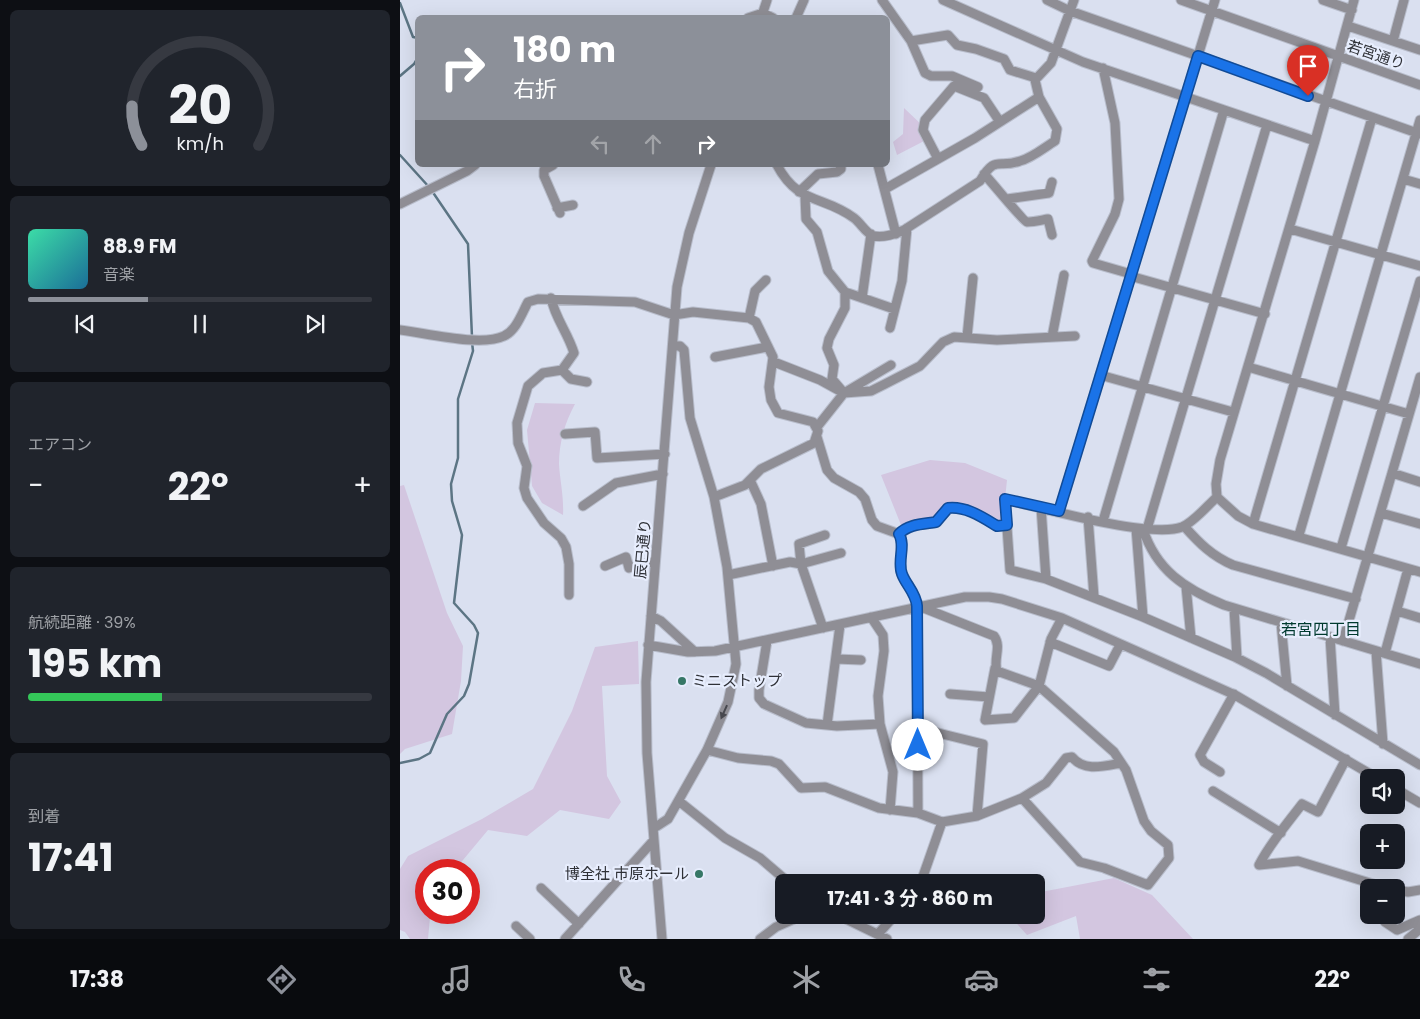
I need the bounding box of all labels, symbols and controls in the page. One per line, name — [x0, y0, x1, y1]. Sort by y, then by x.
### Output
text: 180 m — [513, 25, 616, 74]
icon: right — [430, 35, 495, 100]
street label: 若宮通り — [1344, 35, 1408, 74]
pin — [1287, 45, 1329, 96]
icon: arrive — [1294, 52, 1322, 80]
text: 20 — [168, 69, 232, 142]
text: 右折 — [513, 74, 557, 105]
icon: left — [586, 130, 614, 158]
icon: ahead — [639, 130, 667, 158]
icon: right — [692, 130, 720, 158]
text: km/h — [176, 131, 224, 156]
text: 88.9 FM — [103, 233, 177, 260]
text: 音楽 — [103, 263, 135, 286]
icon: previous — [71, 310, 99, 338]
icon: pause — [186, 310, 214, 338]
icon: next — [301, 310, 329, 338]
text: エアコン — [28, 433, 92, 456]
text: 22° — [168, 460, 229, 513]
text: − — [28, 466, 43, 505]
text: + — [353, 466, 372, 505]
street label: 辰巳通り — [629, 518, 656, 580]
text: 航続距離 · 39% — [28, 611, 136, 634]
district label: 若宮四丁目 — [1281, 618, 1361, 641]
text: 195 km — [28, 637, 162, 690]
place label: ミニストップ — [692, 670, 782, 691]
marker: ミニストップ — [676, 675, 688, 687]
one-way arrow — [720, 705, 728, 719]
position arrow — [891, 718, 943, 770]
map controls — [1360, 769, 1405, 924]
button: sound — [1360, 769, 1405, 814]
text: 到着 — [28, 805, 60, 828]
button: + — [1360, 824, 1405, 869]
text: 17:41 — [28, 831, 113, 884]
speed limit sign: 30 — [415, 859, 480, 924]
place label: 博全社 市原ホール — [565, 863, 689, 884]
marker: 博全社 市原ホール — [693, 868, 705, 880]
button: − — [1360, 879, 1405, 924]
text: 17:41 · 3 分 · 860 m — [827, 885, 993, 912]
icon: directions — [264, 962, 299, 997]
icon: music — [439, 962, 474, 997]
icon: phone — [614, 962, 649, 997]
icon: climate — [789, 962, 824, 997]
icon: car — [964, 962, 999, 997]
icon: filters — [1139, 962, 1174, 997]
text: 17:38 — [70, 964, 124, 995]
text: 22° — [1315, 964, 1350, 995]

